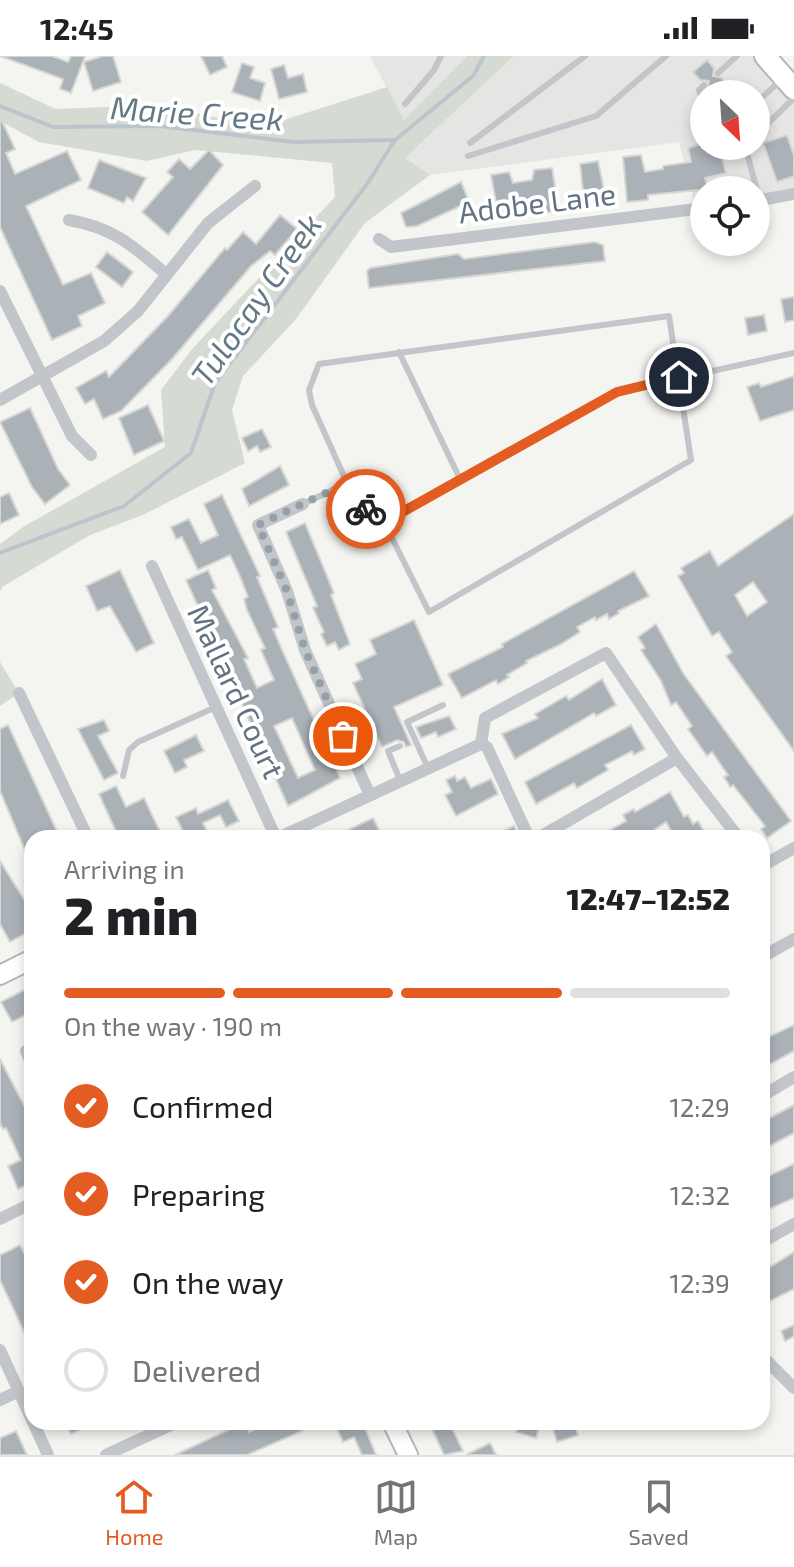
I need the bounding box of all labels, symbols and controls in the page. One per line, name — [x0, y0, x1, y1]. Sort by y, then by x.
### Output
text: 12:45 — [40, 10, 114, 46]
north arrow — [690, 80, 770, 160]
map controls — [690, 80, 770, 256]
water label: Marie Creek — [109, 87, 285, 137]
street label: Adobe Lane — [456, 174, 618, 230]
button: locate — [690, 176, 770, 256]
water label: Tulocay Creek — [182, 206, 329, 393]
pin — [645, 343, 713, 411]
icon: home — [657, 355, 701, 399]
courier — [326, 469, 406, 549]
icon: bike — [344, 487, 388, 531]
street label: Mallard Court — [181, 598, 293, 784]
pin — [309, 702, 377, 770]
icon: bag — [321, 714, 365, 758]
text: Arriving in — [64, 853, 185, 884]
text: 12:47–12:52 — [566, 880, 730, 916]
text: 2 min — [64, 883, 199, 945]
text: On the way · 190 m — [64, 1010, 282, 1041]
icon: check — [64, 1084, 108, 1128]
text: Confirmed — [132, 1088, 273, 1124]
text: 12:29 — [669, 1091, 730, 1122]
icon: check — [64, 1172, 108, 1216]
text: Preparing — [132, 1176, 265, 1212]
text: 12:32 — [670, 1179, 730, 1210]
icon: check — [64, 1260, 108, 1304]
text: On the way — [132, 1264, 284, 1300]
text: 12:39 — [670, 1267, 730, 1298]
text: Delivered — [132, 1352, 261, 1388]
tab: Home — [105, 1475, 163, 1549]
tab: Map — [374, 1475, 418, 1549]
tab: Saved — [628, 1475, 689, 1549]

